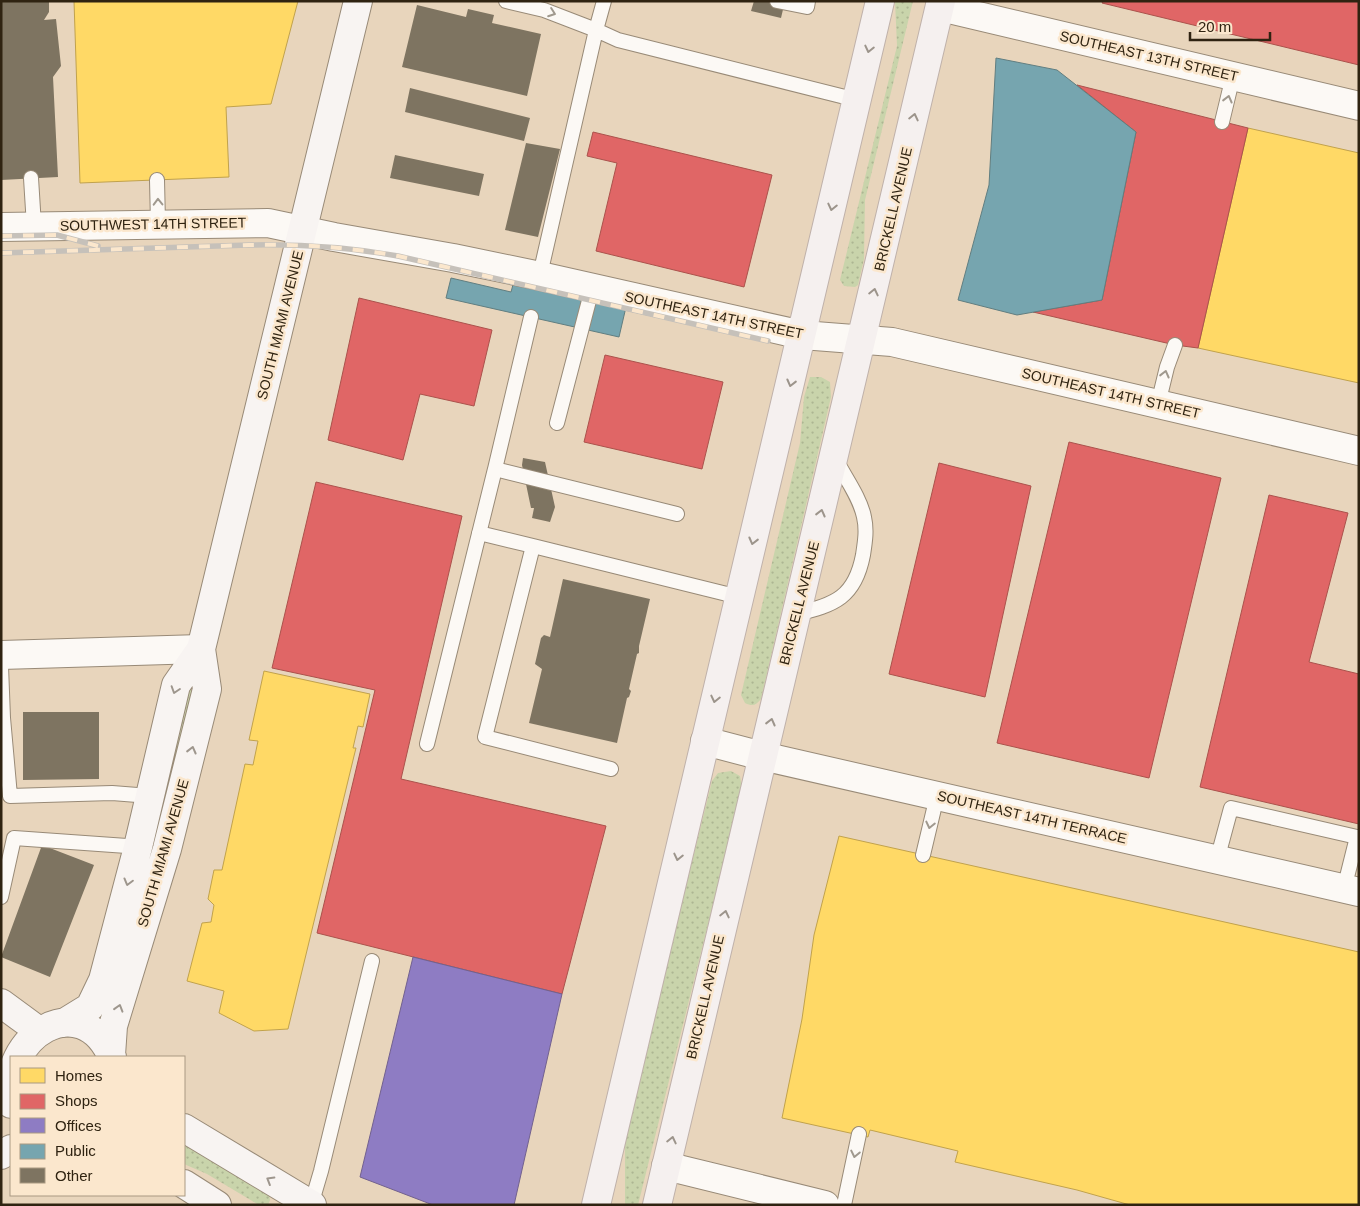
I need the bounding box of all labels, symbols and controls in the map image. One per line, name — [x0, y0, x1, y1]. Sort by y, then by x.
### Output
one-way arrow — [547, 7, 556, 17]
scale bar — [1190, 10, 1270, 42]
text: 20 m — [1198, 18, 1231, 35]
street label: SOUTHEAST 13TH STREET — [1058, 28, 1240, 84]
one-way arrow — [864, 44, 875, 53]
one-way arrow — [1222, 96, 1232, 104]
one-way arrow — [908, 112, 919, 121]
street label: BRICKELL AVENUE — [871, 145, 915, 273]
one-way arrow — [153, 197, 163, 205]
one-way arrow — [827, 202, 838, 211]
street label: SOUTHWEST 14TH STREET — [60, 214, 247, 234]
street label: SOUTH MIAMI AVENUE — [254, 249, 306, 401]
one-way arrow — [868, 287, 878, 296]
street label: SOUTHEAST 14TH STREET — [623, 288, 805, 342]
street label: SOUTHEAST 14TH STREET — [1020, 365, 1202, 421]
one-way arrow — [1159, 370, 1170, 379]
one-way arrow — [786, 378, 797, 387]
one-way arrow — [815, 508, 826, 517]
one-way arrow — [748, 536, 759, 545]
street label: BRICKELL AVENUE — [776, 540, 822, 666]
one-way arrow — [171, 685, 181, 694]
one-way arrow — [710, 694, 721, 703]
one-way arrow — [765, 718, 775, 726]
one-way arrow — [186, 747, 196, 755]
street label: SOUTH MIAMI AVENUE — [134, 777, 192, 929]
street label: SOUTHEAST 14TH TERRACE — [936, 787, 1128, 847]
one-way arrow — [925, 821, 936, 830]
one-way arrow — [673, 852, 684, 861]
one-way arrow — [124, 877, 134, 885]
one-way arrow — [719, 909, 730, 918]
street label: BRICKELL AVENUE — [683, 933, 727, 1061]
one-way arrow — [113, 1004, 123, 1012]
legend — [10, 1056, 185, 1196]
text: Homes — [55, 1067, 103, 1084]
text: Shops — [55, 1092, 98, 1109]
text: Offices — [55, 1117, 101, 1134]
one-way arrow — [666, 1136, 677, 1145]
text: Public — [55, 1142, 96, 1159]
one-way arrow — [850, 1149, 860, 1158]
text: Other — [55, 1167, 93, 1184]
one-way arrow — [267, 1176, 276, 1186]

